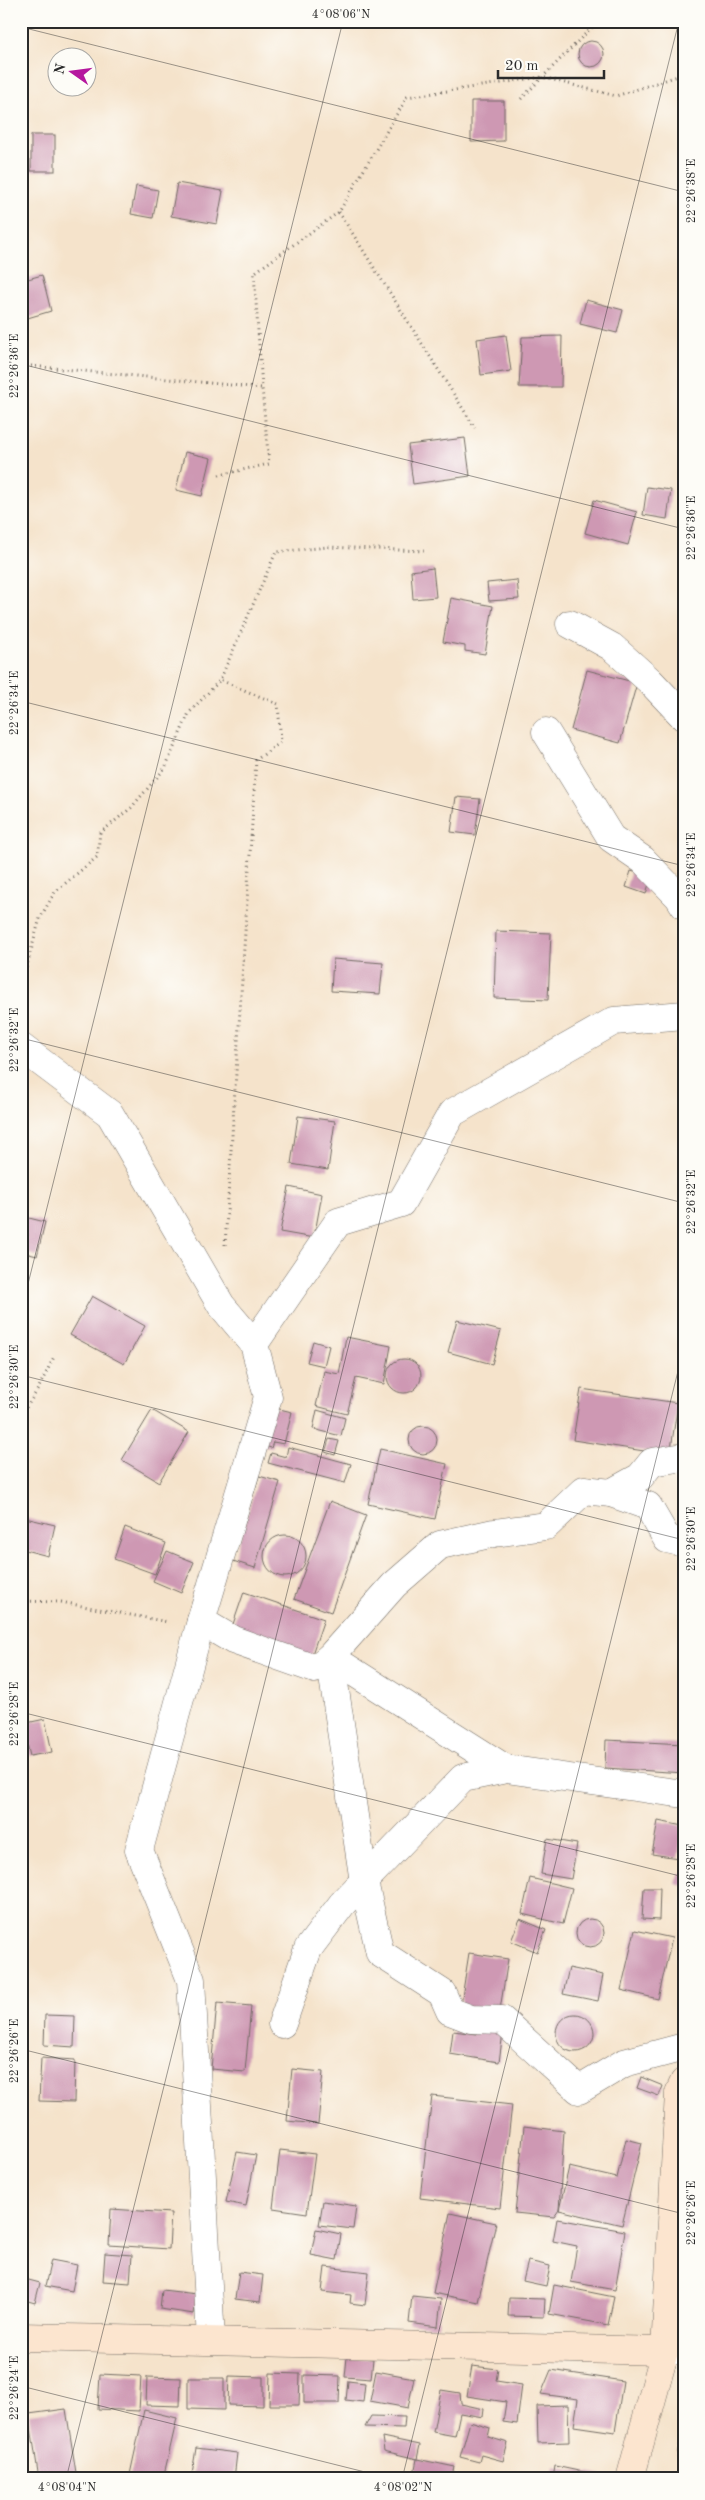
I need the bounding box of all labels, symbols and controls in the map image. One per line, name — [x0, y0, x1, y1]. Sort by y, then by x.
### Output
text: 4°08'06"N — [312, 9, 370, 21]
north arrow — [48, 48, 98, 98]
scale bar — [498, 48, 604, 80]
text: 20 m — [505, 59, 539, 74]
text: N — [52, 62, 69, 76]
text: 22°26'38"E — [686, 159, 698, 223]
text: 22°26'36"E — [9, 334, 21, 398]
text: 22°26'36"E — [686, 496, 698, 560]
text: 22°26'34"E — [9, 671, 21, 735]
text: 22°26'34"E — [686, 833, 698, 897]
text: 22°26'32"E — [9, 1008, 21, 1072]
text: 22°26'32"E — [686, 1170, 698, 1234]
text: 22°26'30"E — [9, 1345, 21, 1409]
text: 22°26'30"E — [686, 1507, 698, 1571]
text: 22°26'28"E — [9, 1682, 21, 1746]
text: 22°26'28"E — [686, 1844, 698, 1908]
text: 22°26'26"E — [9, 2019, 21, 2083]
text: 22°26'26"E — [686, 2181, 698, 2245]
text: 22°26'24"E — [9, 2356, 21, 2420]
text: 4°08'04"N — [38, 2482, 96, 2494]
text: 4°08'02"N — [374, 2482, 432, 2494]

